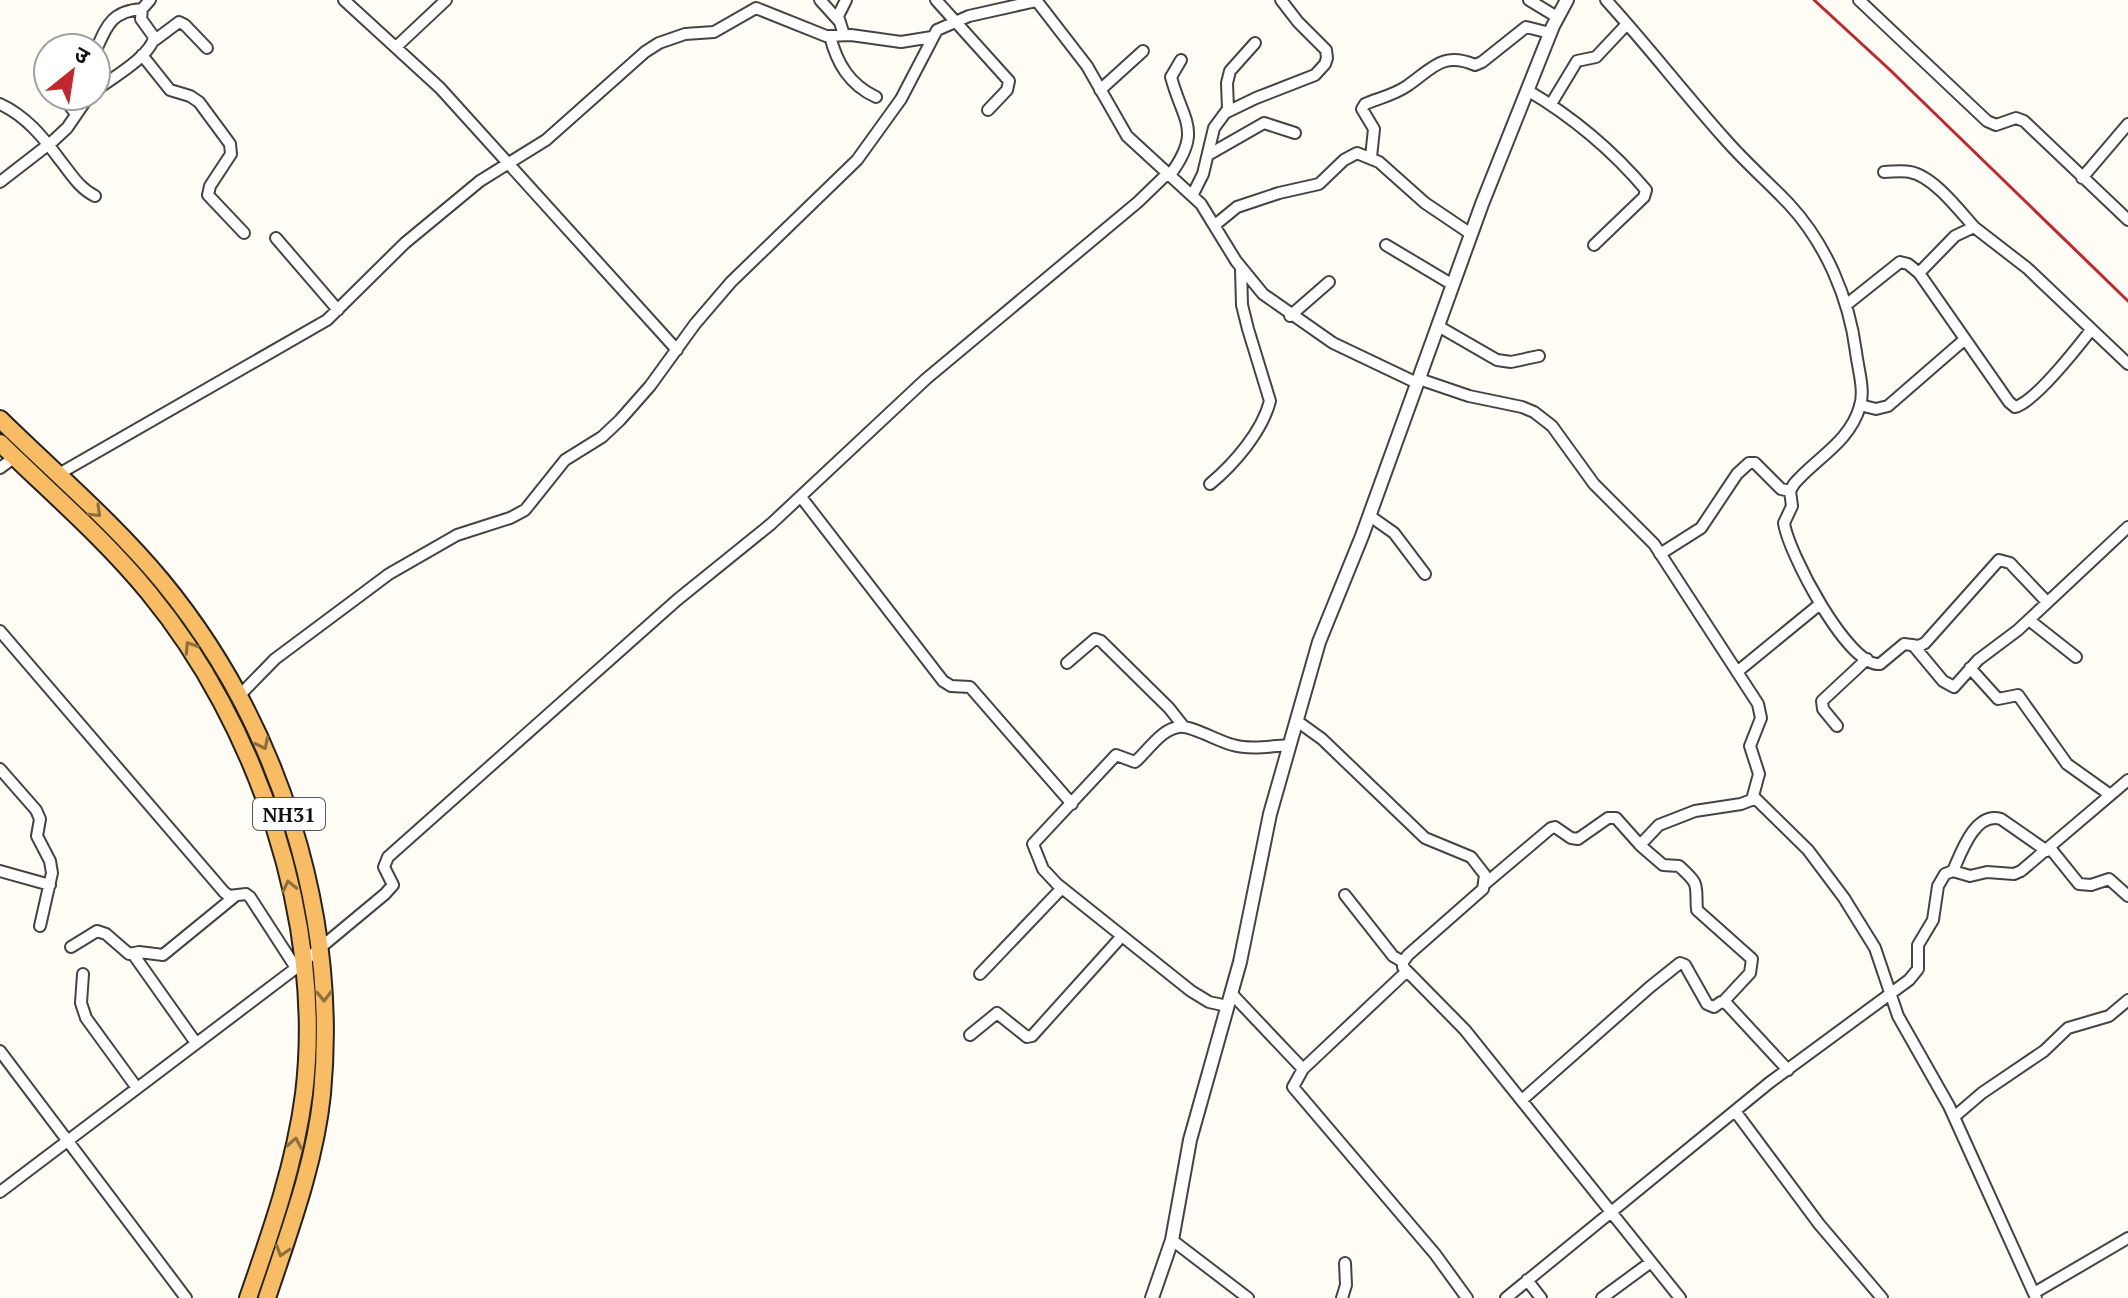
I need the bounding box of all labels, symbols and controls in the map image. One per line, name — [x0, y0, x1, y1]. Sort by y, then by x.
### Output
north arrow — [32, 32, 112, 112]
text: उ — [69, 38, 96, 71]
one-way arrow — [87, 503, 101, 518]
one-way arrow — [184, 642, 199, 656]
one-way arrow — [253, 736, 269, 751]
road number: NH31 — [253, 798, 325, 830]
one-way arrow — [281, 879, 298, 893]
one-way arrow — [315, 990, 333, 1003]
one-way arrow — [286, 1136, 303, 1150]
one-way arrow — [276, 1243, 292, 1257]

